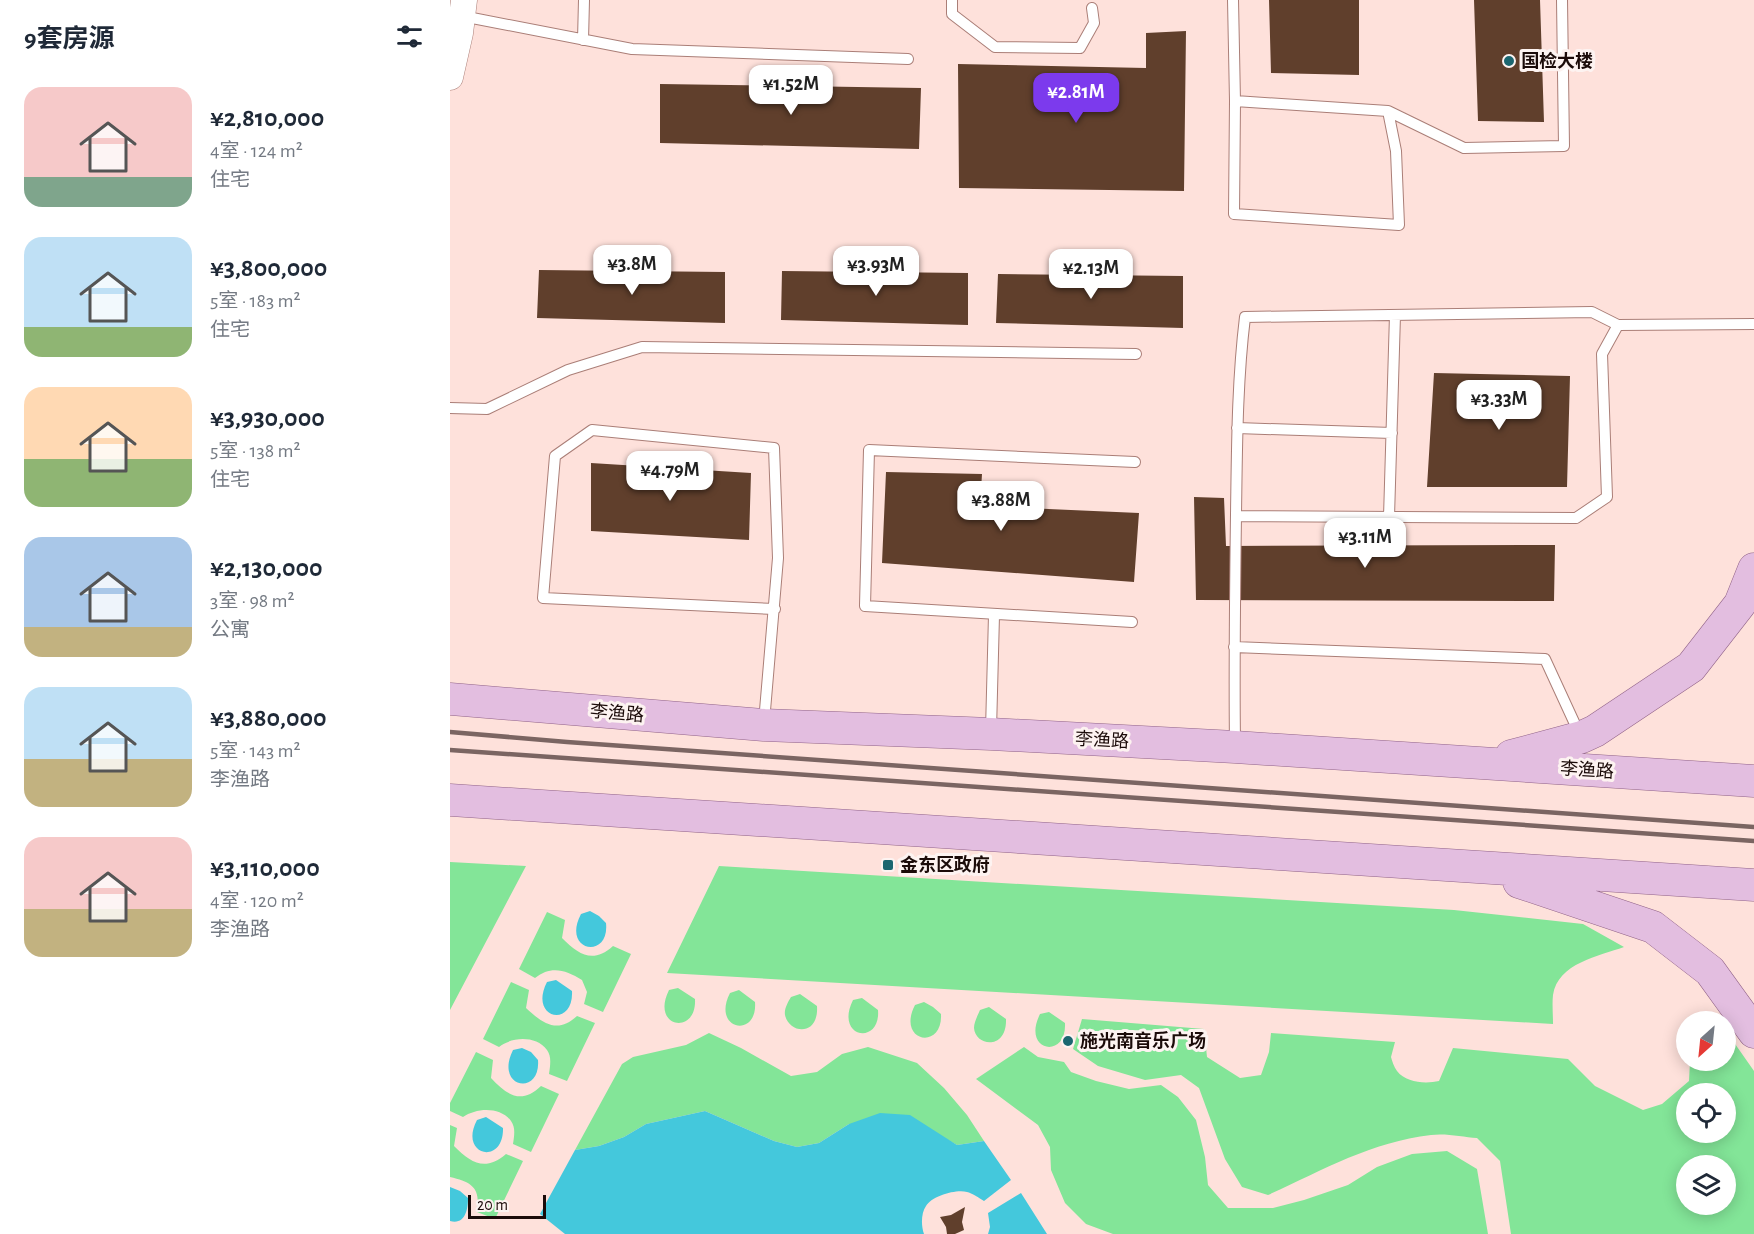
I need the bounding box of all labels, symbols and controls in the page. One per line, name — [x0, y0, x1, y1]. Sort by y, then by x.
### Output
icon: filters — [393, 20, 426, 53]
text: 9套房源 — [24, 26, 115, 52]
place label: 国检大楼 — [1521, 51, 1593, 71]
marker: 国检大楼 — [1502, 54, 1516, 68]
pin: ¥1.52M — [742, 65, 840, 116]
pin: ¥2.81M — [1027, 73, 1125, 124]
text: ¥1.52M — [763, 74, 819, 94]
text: ¥2.81M — [1047, 82, 1105, 102]
text: ¥2,810,000 — [210, 105, 324, 131]
icon: home — [72, 111, 144, 183]
text: 4室 · 124 m² — [210, 141, 303, 161]
text: 住宅 — [210, 170, 250, 190]
pin: ¥3.8M — [590, 245, 674, 296]
pin: ¥3.93M — [827, 246, 925, 297]
pin: ¥2.13M — [1042, 249, 1140, 300]
text: ¥3.8M — [607, 254, 657, 274]
text: ¥3,800,000 — [210, 255, 327, 281]
text: ¥3.93M — [847, 255, 905, 275]
text: ¥2.13M — [1063, 258, 1119, 278]
icon: home — [72, 261, 144, 333]
text: 5室 · 183 m² — [210, 291, 300, 311]
text: 住宅 — [210, 320, 250, 340]
pin: ¥3.33M — [1450, 380, 1548, 431]
text: ¥3.33M — [1471, 389, 1527, 409]
text: ¥3,930,000 — [210, 405, 325, 431]
icon: home — [72, 411, 144, 483]
text: 5室 · 138 m² — [210, 441, 300, 461]
pin: ¥4.79M — [621, 451, 719, 502]
text: ¥4.79M — [640, 460, 700, 480]
text: 住宅 — [210, 470, 250, 490]
pin: ¥3.88M — [952, 481, 1050, 532]
text: ¥3.88M — [971, 490, 1031, 510]
pin: ¥3.11M — [1316, 518, 1414, 569]
text: ¥3.11M — [1338, 527, 1392, 547]
text: ¥2,130,000 — [210, 555, 323, 581]
icon: home — [72, 561, 144, 633]
text: 3室 · 98 m² — [210, 591, 295, 611]
text: 公寓 — [210, 620, 250, 640]
street label: 李渔路 — [589, 701, 645, 725]
text: ¥3,880,000 — [210, 705, 327, 731]
icon: home — [72, 711, 144, 783]
street label: 李渔路 — [1075, 729, 1129, 751]
text: 5室 · 143 m² — [210, 741, 301, 761]
street label: 李渔路 — [1559, 758, 1615, 782]
text: 李渔路 — [210, 770, 270, 790]
place label: 金东区政府 — [900, 854, 990, 875]
text: ¥3,110,000 — [210, 855, 320, 881]
marker: 金东区政府 — [881, 858, 895, 872]
icon: home — [72, 861, 144, 933]
text: 4室 · 120 m² — [210, 891, 304, 911]
text: 李渔路 — [210, 920, 270, 940]
north arrow — [1676, 1011, 1736, 1071]
map controls — [1676, 1011, 1736, 1215]
place label: 施光南音乐广场 — [1080, 1031, 1206, 1051]
marker: 施光南音乐广场 — [1061, 1034, 1075, 1048]
button: locate — [1676, 1083, 1736, 1143]
button: layers — [1676, 1155, 1736, 1215]
scale bar — [468, 1192, 546, 1220]
text: 20 m — [477, 1197, 508, 1213]

